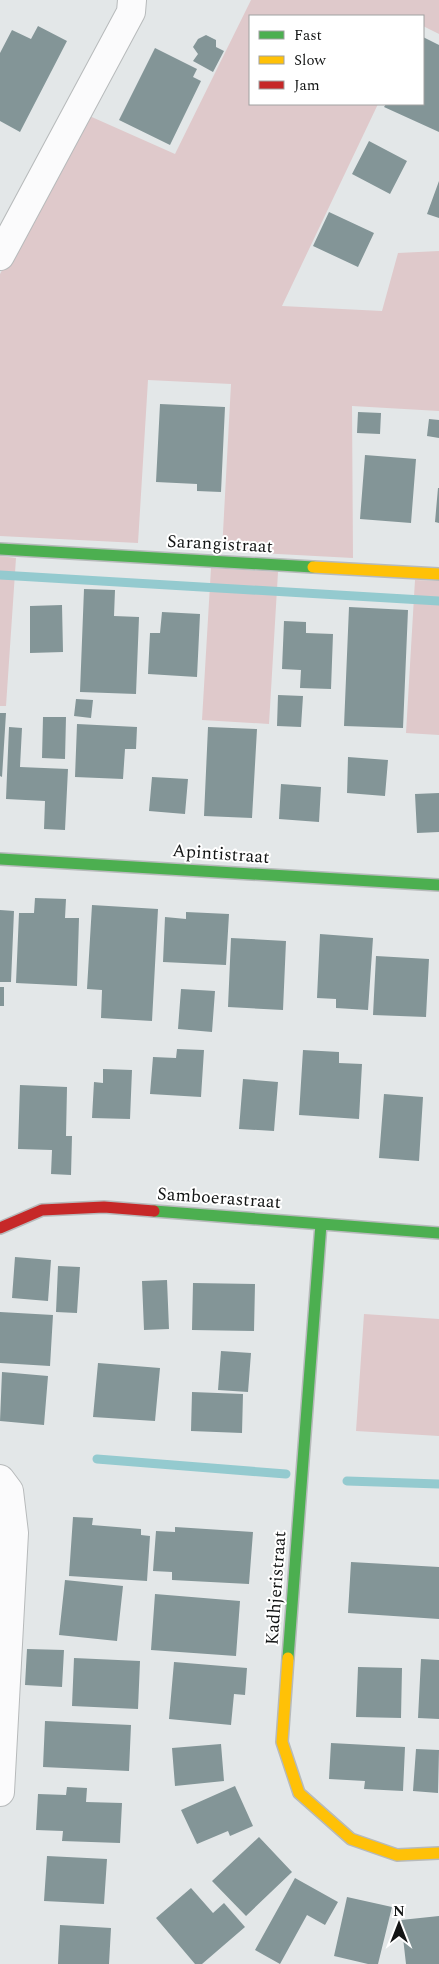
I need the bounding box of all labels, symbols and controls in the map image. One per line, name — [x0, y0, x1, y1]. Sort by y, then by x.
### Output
legend — [249, 15, 424, 105]
text: Fast — [294, 24, 322, 47]
text: Slow — [294, 49, 326, 72]
text: Jam — [294, 74, 320, 97]
street label: Sarangistraat — [166, 528, 274, 560]
street label: Apintistraat — [172, 837, 270, 871]
street label: Samboerastraat — [156, 1180, 282, 1216]
street label: Kadhjeristraat — [259, 1530, 293, 1646]
north arrow — [374, 1899, 424, 1949]
text: N — [393, 1901, 405, 1922]

